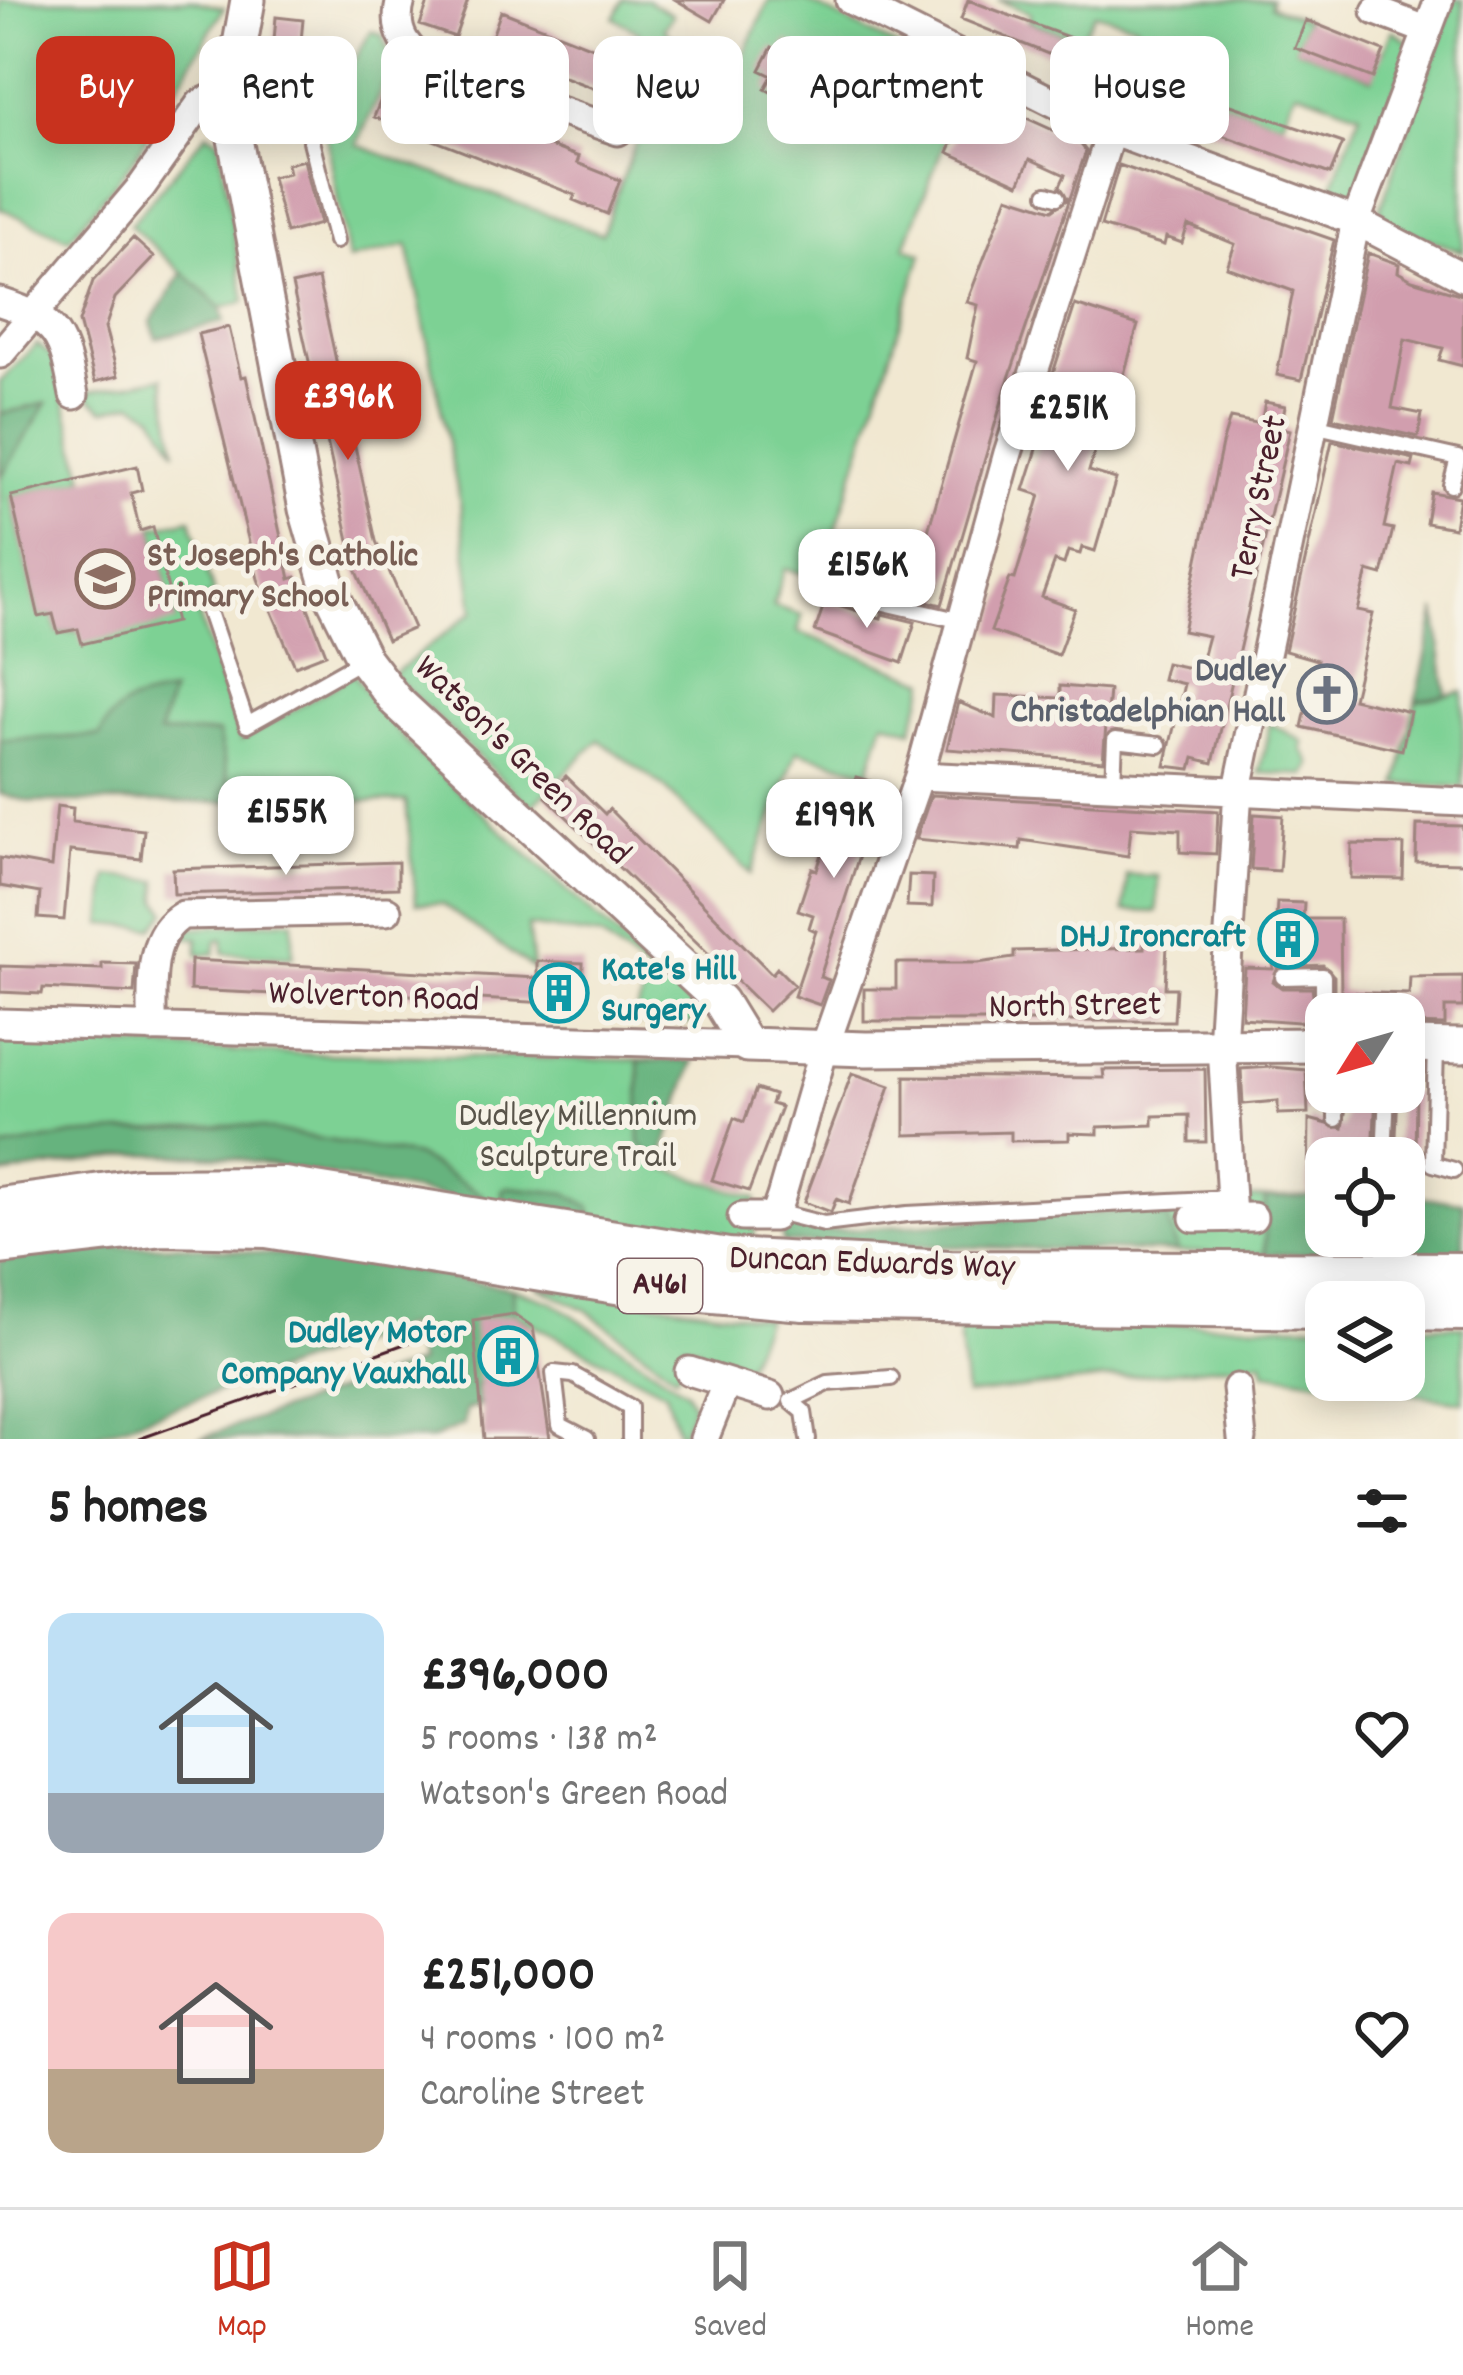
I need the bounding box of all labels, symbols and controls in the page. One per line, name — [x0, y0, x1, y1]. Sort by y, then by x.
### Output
chip: Buy — [36, 36, 175, 144]
chip: Rent — [199, 36, 357, 144]
chip: Filters — [381, 36, 569, 144]
chip: New — [593, 36, 743, 144]
chip: Apartment — [767, 36, 1026, 144]
chip: House — [1050, 36, 1229, 144]
pin: £396K — [264, 361, 432, 463]
text: £396K — [302, 372, 394, 427]
pin: £251K — [984, 372, 1152, 474]
text: £251K — [1027, 383, 1109, 438]
street label: Terry Street — [1218, 411, 1304, 585]
pin: £156K — [783, 529, 951, 631]
place label: St Joseph's Catholic Primary School — [147, 532, 418, 625]
text: £156K — [825, 540, 909, 595]
school or university icon: St Joseph's Catholic Primary School — [74, 548, 136, 610]
street label: Watson's Green Road — [401, 644, 641, 880]
place label: Dudley Christadelphian Hall — [1010, 647, 1286, 740]
church icon: Dudley Christadelphian Hall — [1296, 663, 1358, 725]
pin: £155K — [202, 776, 370, 878]
pin: £199K — [750, 779, 918, 881]
text: £155K — [245, 787, 327, 842]
text: £199K — [793, 790, 875, 845]
building icon: DHJ Ironcraft — [1257, 908, 1319, 970]
place label: DHJ Ironcraft — [1060, 913, 1247, 965]
place label: Kate's Hill Surgery — [601, 946, 737, 1039]
building icon: Kate's Hill Surgery — [528, 962, 590, 1024]
street label: Wolverton Road — [268, 969, 480, 1029]
street label: North Street — [988, 980, 1162, 1036]
north arrow — [1305, 993, 1425, 1113]
map controls — [1305, 993, 1425, 1401]
park label: Dudley Millennium Sculpture Trail — [459, 1092, 697, 1185]
button: locate — [1305, 1137, 1425, 1257]
street label: Duncan Edwards Way — [728, 1234, 1017, 1296]
road number: A461 — [618, 1259, 702, 1313]
button: layers — [1305, 1281, 1425, 1401]
place label: Dudley Motor Company Vauxhall — [221, 1309, 467, 1402]
building icon: Dudley Motor Company Vauxhall — [477, 1325, 539, 1387]
text: 5 homes — [48, 1475, 208, 1547]
icon: filters — [1349, 1478, 1415, 1544]
text: £396,000 — [420, 1642, 610, 1714]
icon: home — [144, 1661, 288, 1805]
icon: heart — [1349, 1700, 1415, 1766]
text: 5 rooms · 138 m² — [420, 1714, 658, 1769]
text: Watson's Green Road — [420, 1769, 728, 1824]
text: £251,000 — [420, 1942, 596, 2014]
icon: home — [144, 1961, 288, 2105]
icon: heart — [1349, 2000, 1415, 2066]
text: 4 rooms · 100 m² — [420, 2014, 665, 2069]
text: Caroline Street — [420, 2069, 645, 2124]
tab: Map — [209, 2233, 275, 2352]
tab: Saved — [693, 2233, 767, 2352]
tab: Home — [1185, 2233, 1254, 2352]

